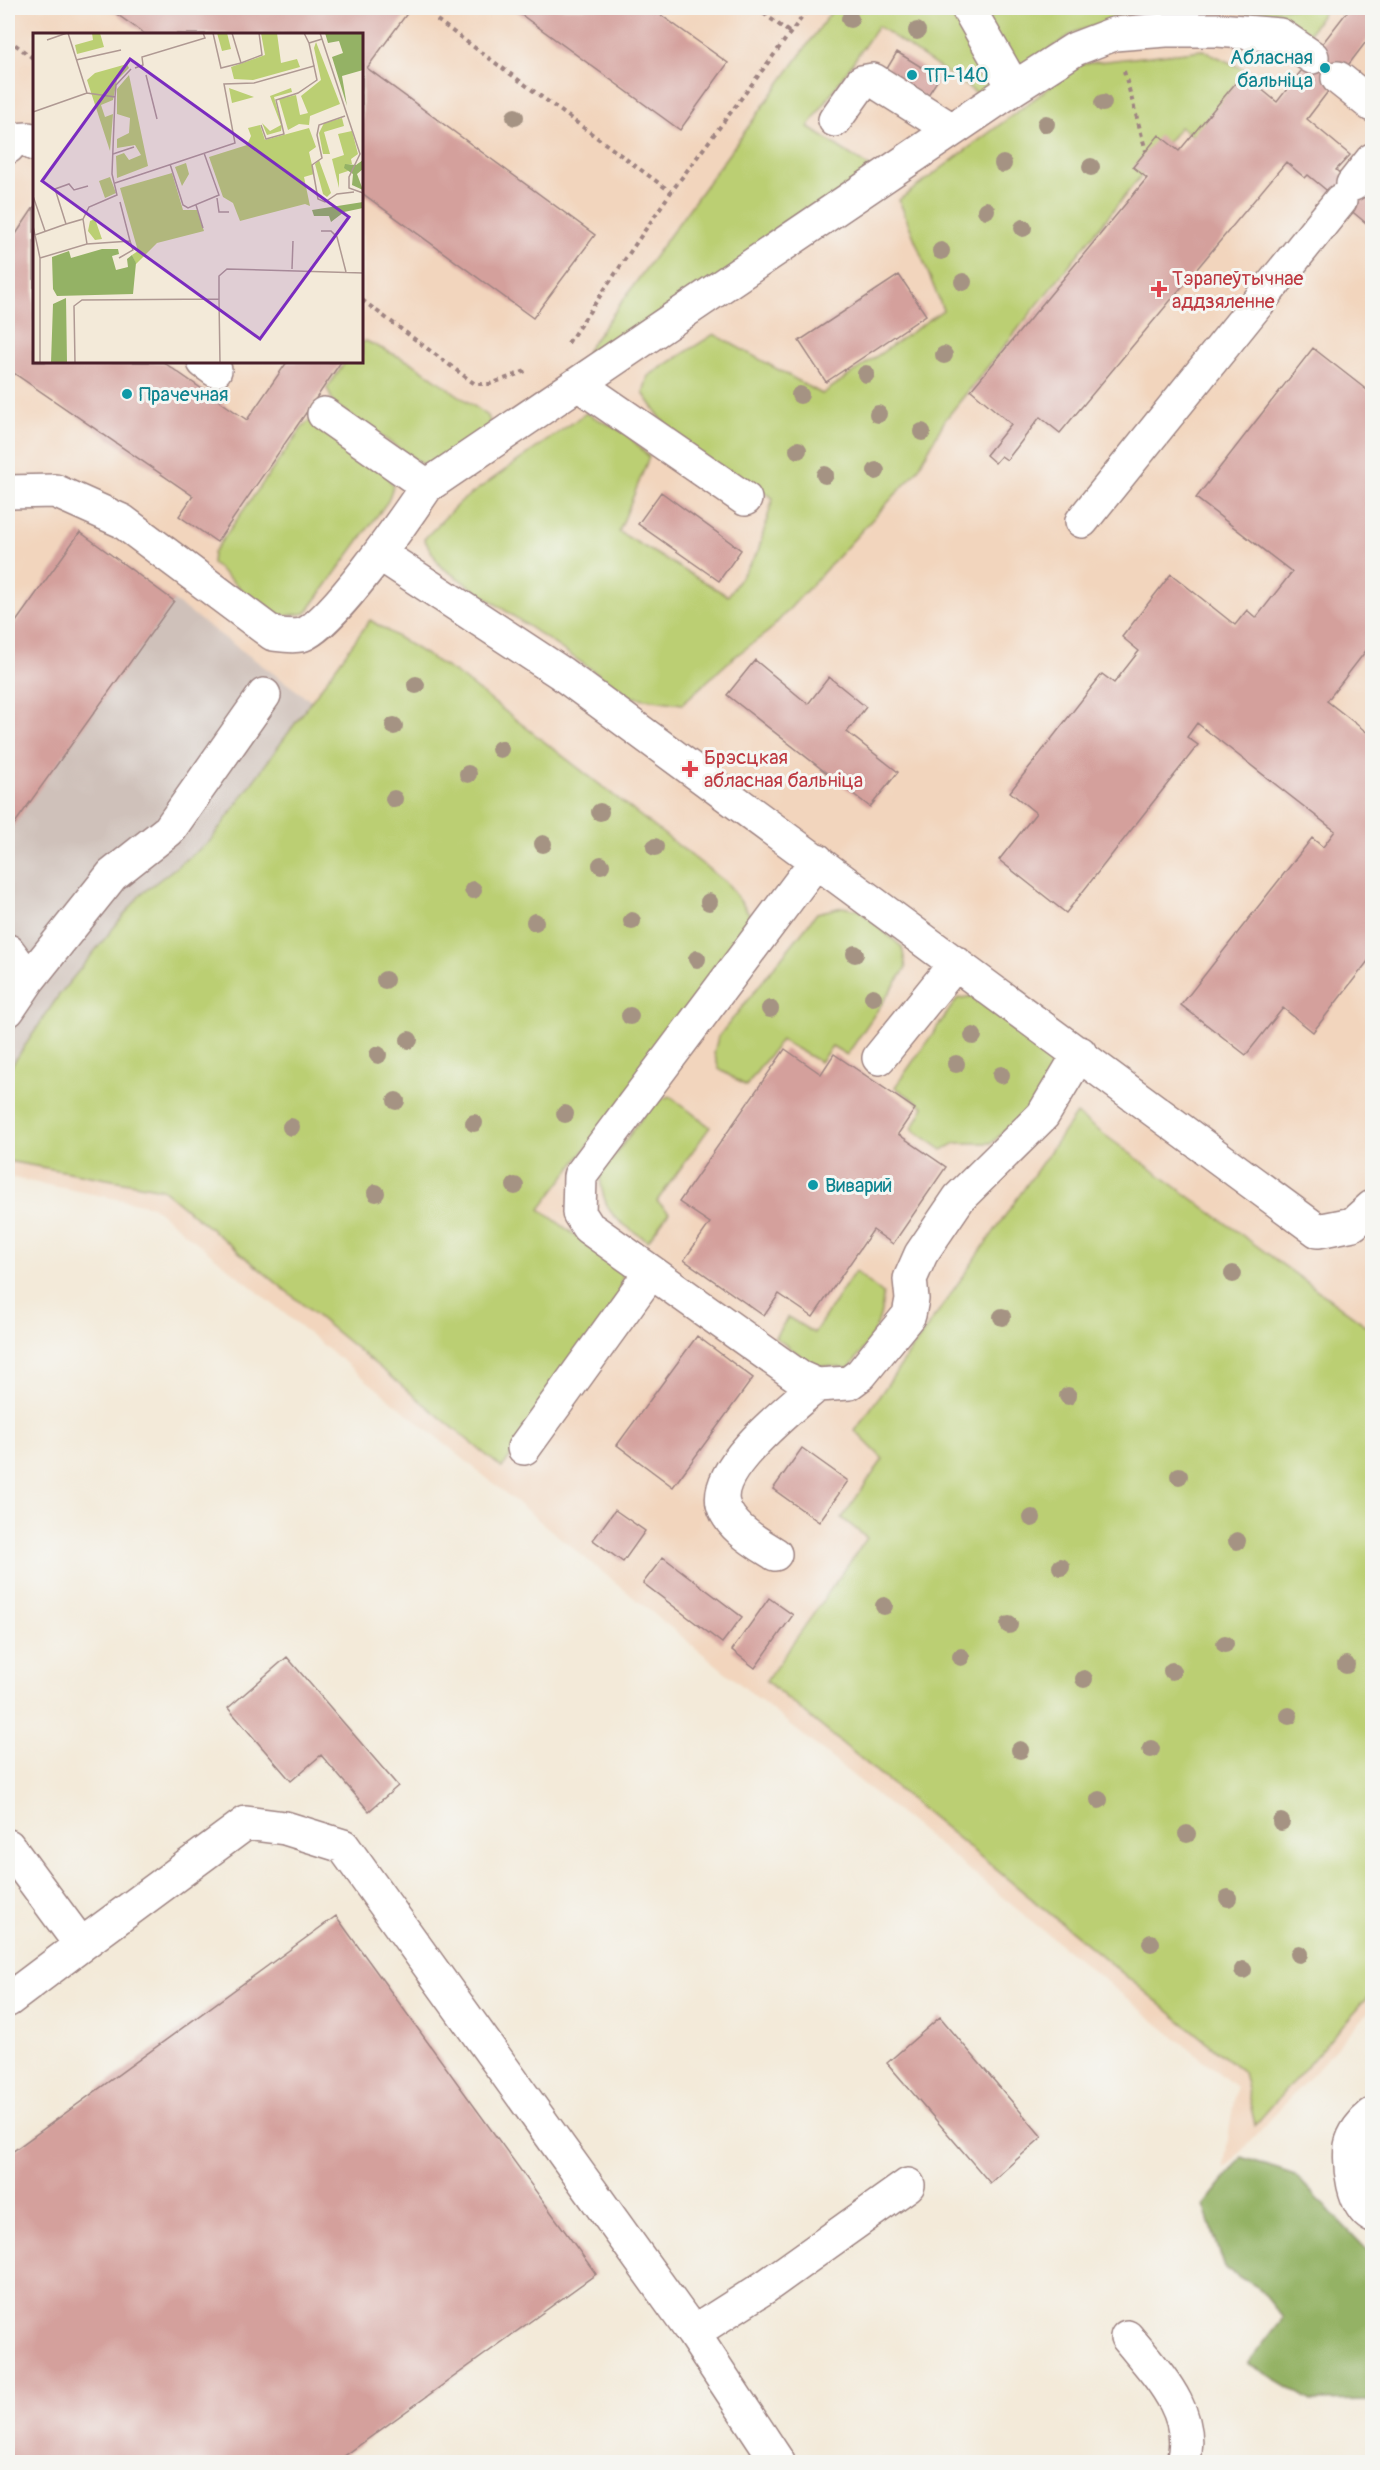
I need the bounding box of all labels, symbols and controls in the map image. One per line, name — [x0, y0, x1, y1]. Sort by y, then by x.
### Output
inset map — [33, 33, 363, 363]
place label: Абласная бальніца — [1230, 45, 1313, 93]
marker: Абласная бальніца — [1318, 61, 1332, 75]
place label: ТП-140 — [924, 63, 989, 88]
marker: ТП-140 — [905, 68, 919, 82]
place label: Тэрапеўтычнае аддзяленне — [1172, 266, 1303, 314]
marker: Тэрапеўтычнае аддзяленне — [1150, 280, 1168, 298]
place label: Прачечная — [139, 382, 228, 407]
marker: Прачечная — [120, 387, 134, 401]
place label: Брэсцкая абласная бальніца — [704, 745, 863, 793]
marker: Брэсцкая абласная бальніца — [681, 760, 699, 778]
place label: Виварий — [825, 1173, 892, 1198]
marker: Виварий — [806, 1178, 820, 1192]

